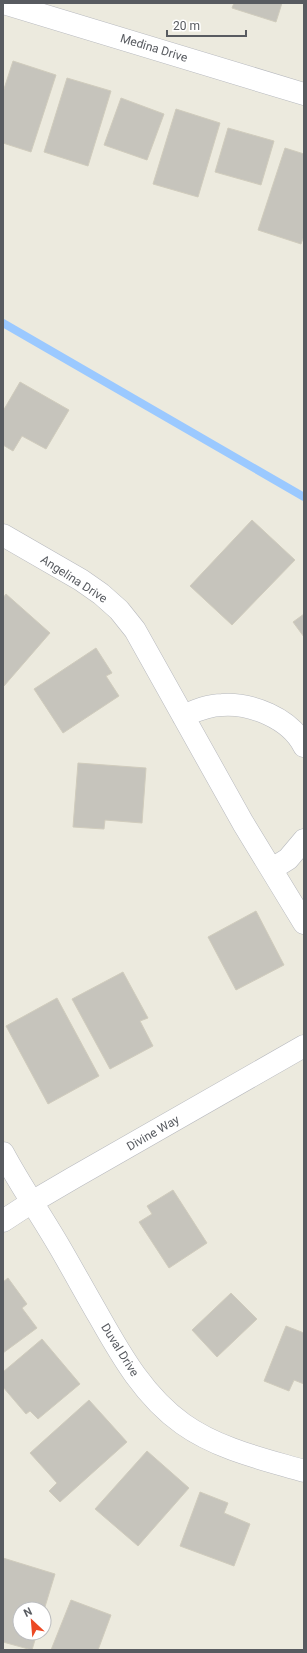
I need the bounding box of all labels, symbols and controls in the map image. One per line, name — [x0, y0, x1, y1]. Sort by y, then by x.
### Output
scale bar — [167, 12, 246, 38]
text: 20 m — [173, 19, 200, 33]
street label: Medina Drive — [119, 31, 189, 65]
street label: Angelina Drive — [38, 552, 110, 606]
street label: Divine Way — [124, 1112, 182, 1154]
street label: Duval Drive — [98, 1321, 142, 1379]
north arrow — [12, 1601, 52, 1641]
text: N — [21, 1605, 34, 1620]

